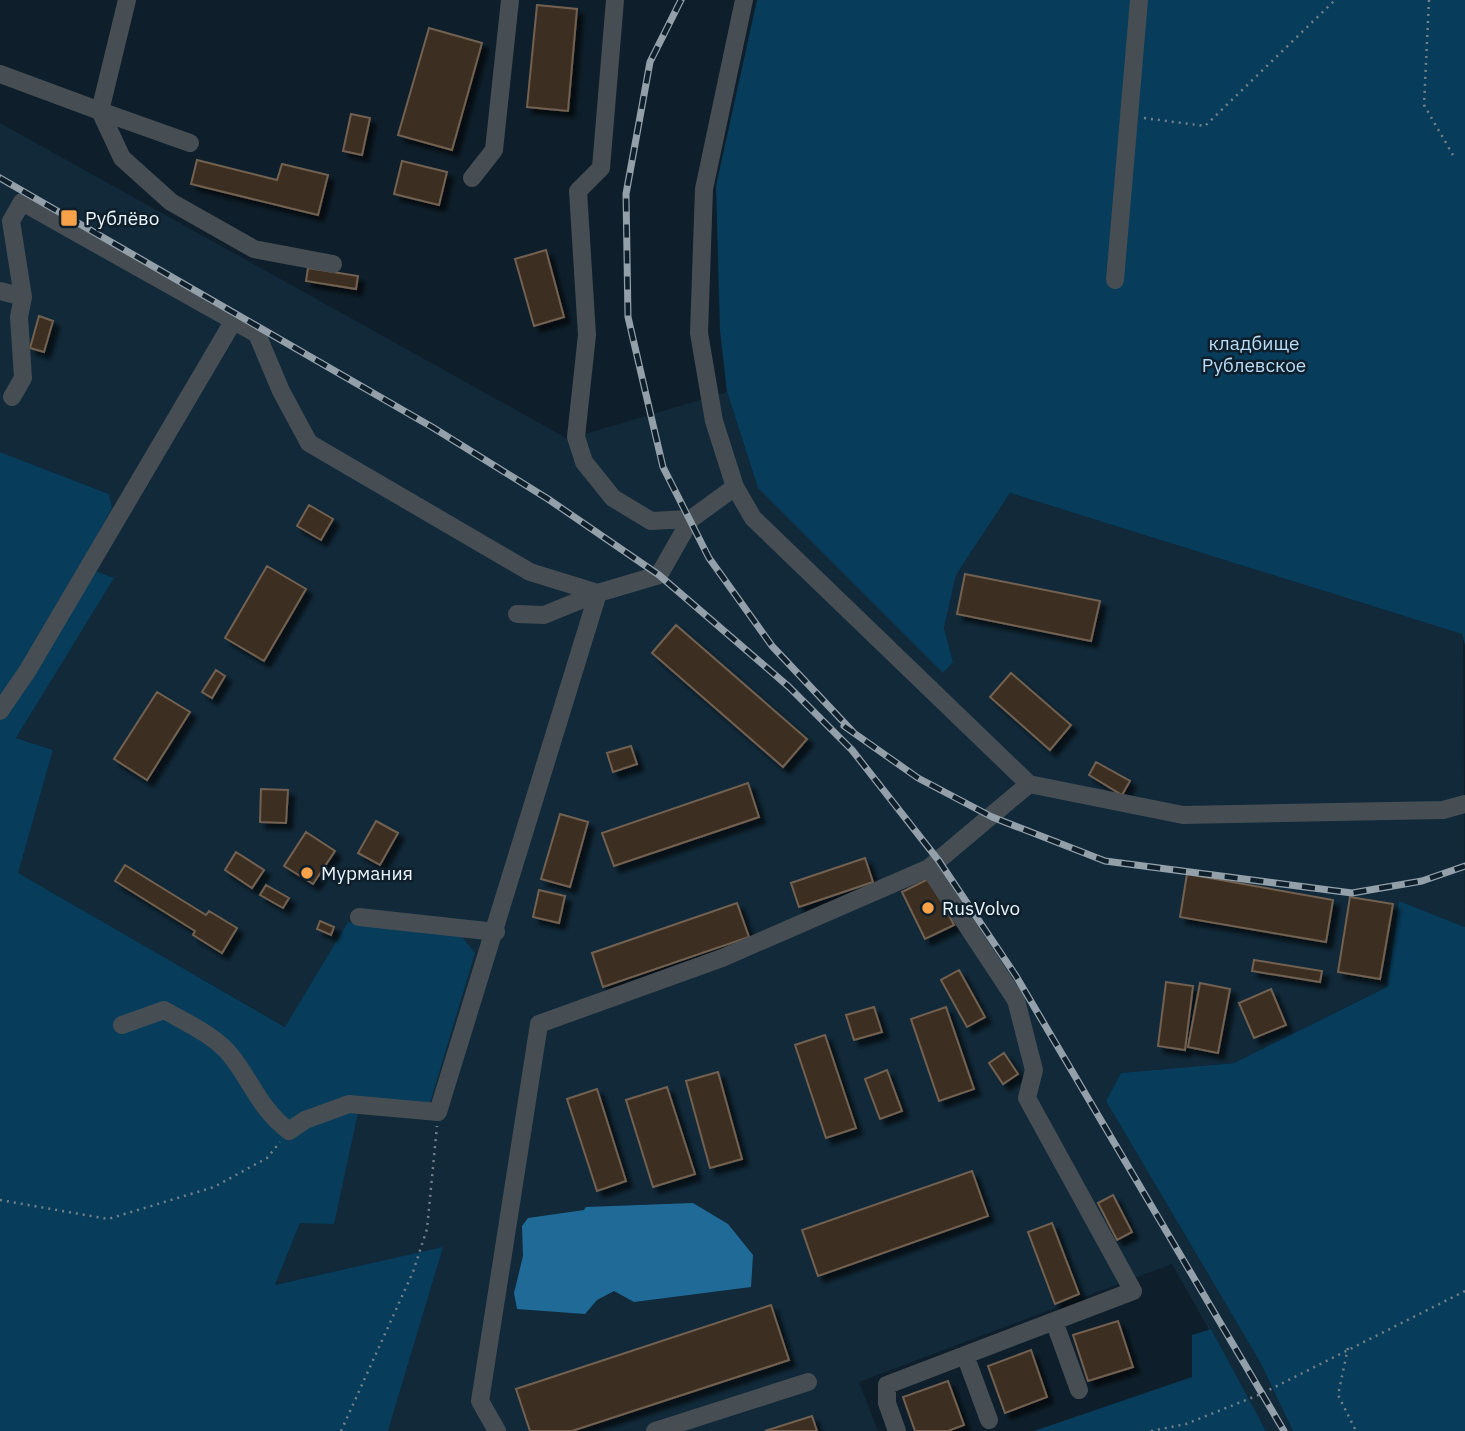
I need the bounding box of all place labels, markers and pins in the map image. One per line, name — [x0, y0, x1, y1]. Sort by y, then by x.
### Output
place label: Рублёво — [85, 206, 159, 230]
marker: Рублёво — [59, 208, 79, 228]
place label: Мурмания — [321, 861, 413, 885]
marker: Мурмания — [299, 865, 315, 881]
place label: RusVolvo — [942, 896, 1020, 920]
marker: RusVolvo — [920, 900, 936, 916]

